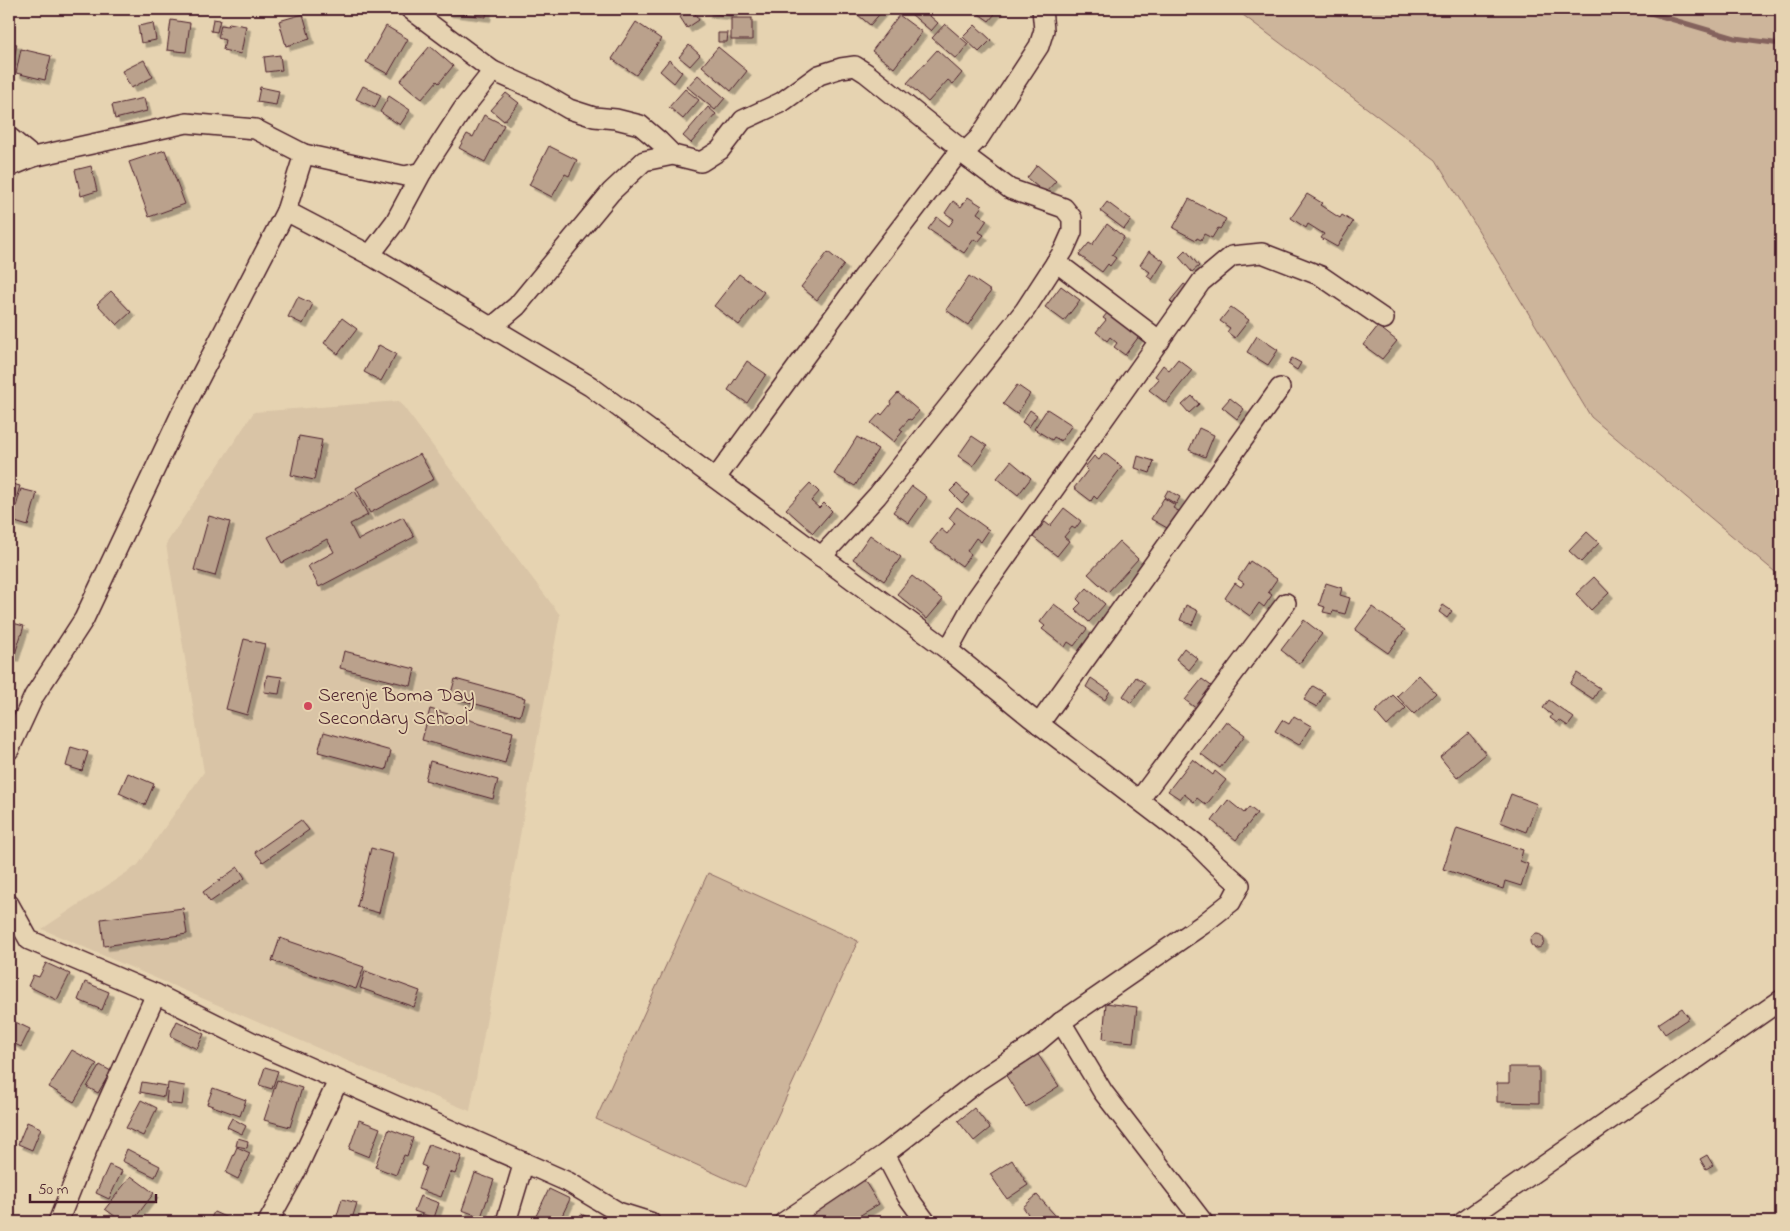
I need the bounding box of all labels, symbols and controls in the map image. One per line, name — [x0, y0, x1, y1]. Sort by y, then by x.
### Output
place label: Serenje Boma Day Secondary School — [318, 682, 475, 734]
marker: Serenje Boma Day Secondary School — [302, 700, 314, 712]
scale bar — [30, 1171, 156, 1203]
text: 50 m — [38, 1179, 69, 1201]

